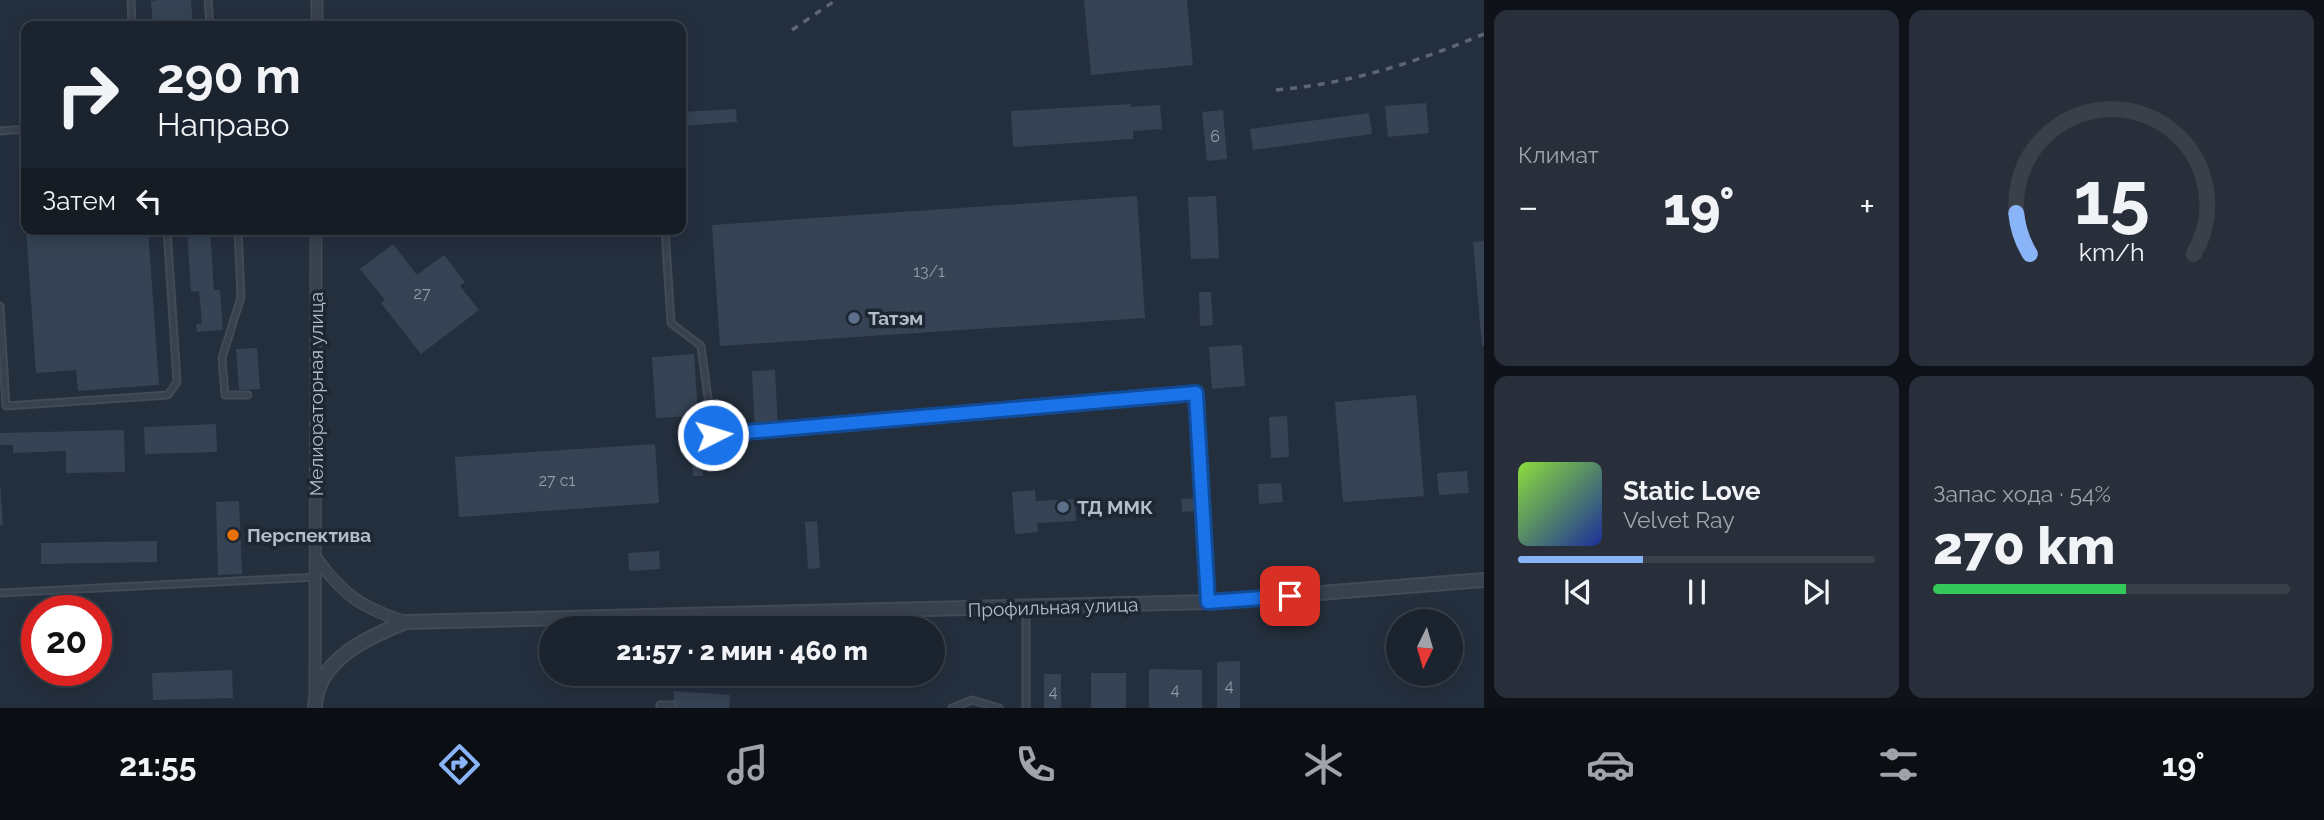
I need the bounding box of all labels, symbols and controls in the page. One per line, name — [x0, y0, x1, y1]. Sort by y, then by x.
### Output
text: 290 m — [157, 47, 301, 104]
icon: right — [42, 49, 133, 140]
text: Направо — [157, 106, 289, 143]
house number: 6 — [1210, 127, 1220, 146]
text: Климат — [1518, 141, 1599, 168]
text: 15 — [2073, 156, 2150, 241]
text: 19° — [1663, 176, 1735, 237]
icon: left — [130, 182, 168, 220]
text: − — [1518, 184, 1538, 229]
text: + — [1859, 184, 1875, 229]
text: Затем — [42, 186, 116, 216]
text: km/h — [2079, 237, 2144, 267]
house number: 13/1 — [913, 262, 945, 281]
house number: 27 — [414, 284, 431, 303]
street label: Мелиораторная улица — [305, 292, 327, 496]
place label: Татэм — [868, 307, 923, 329]
marker: Татэм — [846, 310, 862, 326]
position arrow — [676, 398, 750, 472]
house number: 27 с1 — [539, 471, 575, 490]
text: Static Love — [1623, 476, 1761, 506]
text: Запас хода · 54% — [1933, 480, 2111, 507]
place label: ТД ММК — [1077, 496, 1153, 518]
marker: ТД ММК — [1055, 499, 1071, 515]
text: Velvet Ray — [1623, 506, 1735, 533]
text: 270 km — [1933, 515, 2115, 576]
place label: Перспектива — [247, 524, 371, 546]
marker: Перспектива — [225, 527, 241, 543]
pin — [1260, 566, 1320, 626]
icon: previous — [1559, 573, 1597, 611]
icon: pause — [1678, 573, 1716, 611]
icon: next — [1797, 573, 1835, 611]
icon: arrive — [1271, 577, 1309, 615]
street label: Профильная улица — [967, 593, 1139, 621]
speed limit sign: 20 — [21, 595, 112, 686]
north arrow — [1386, 609, 1463, 686]
map controls — [1386, 609, 1463, 686]
text: 21:57 · 2 мин · 460 m — [616, 636, 868, 666]
house number: 4 — [1225, 676, 1234, 695]
house number: 4 — [1171, 680, 1180, 699]
house number: 4 — [1049, 682, 1058, 701]
icon: directions — [435, 740, 484, 789]
icon: music — [723, 740, 772, 789]
icon: phone — [1011, 740, 1060, 789]
icon: climate — [1299, 740, 1348, 789]
icon: car — [1586, 740, 1635, 789]
icon: filters — [1874, 740, 1923, 789]
text: 21:55 — [119, 746, 197, 783]
text: 19° — [2162, 746, 2205, 783]

